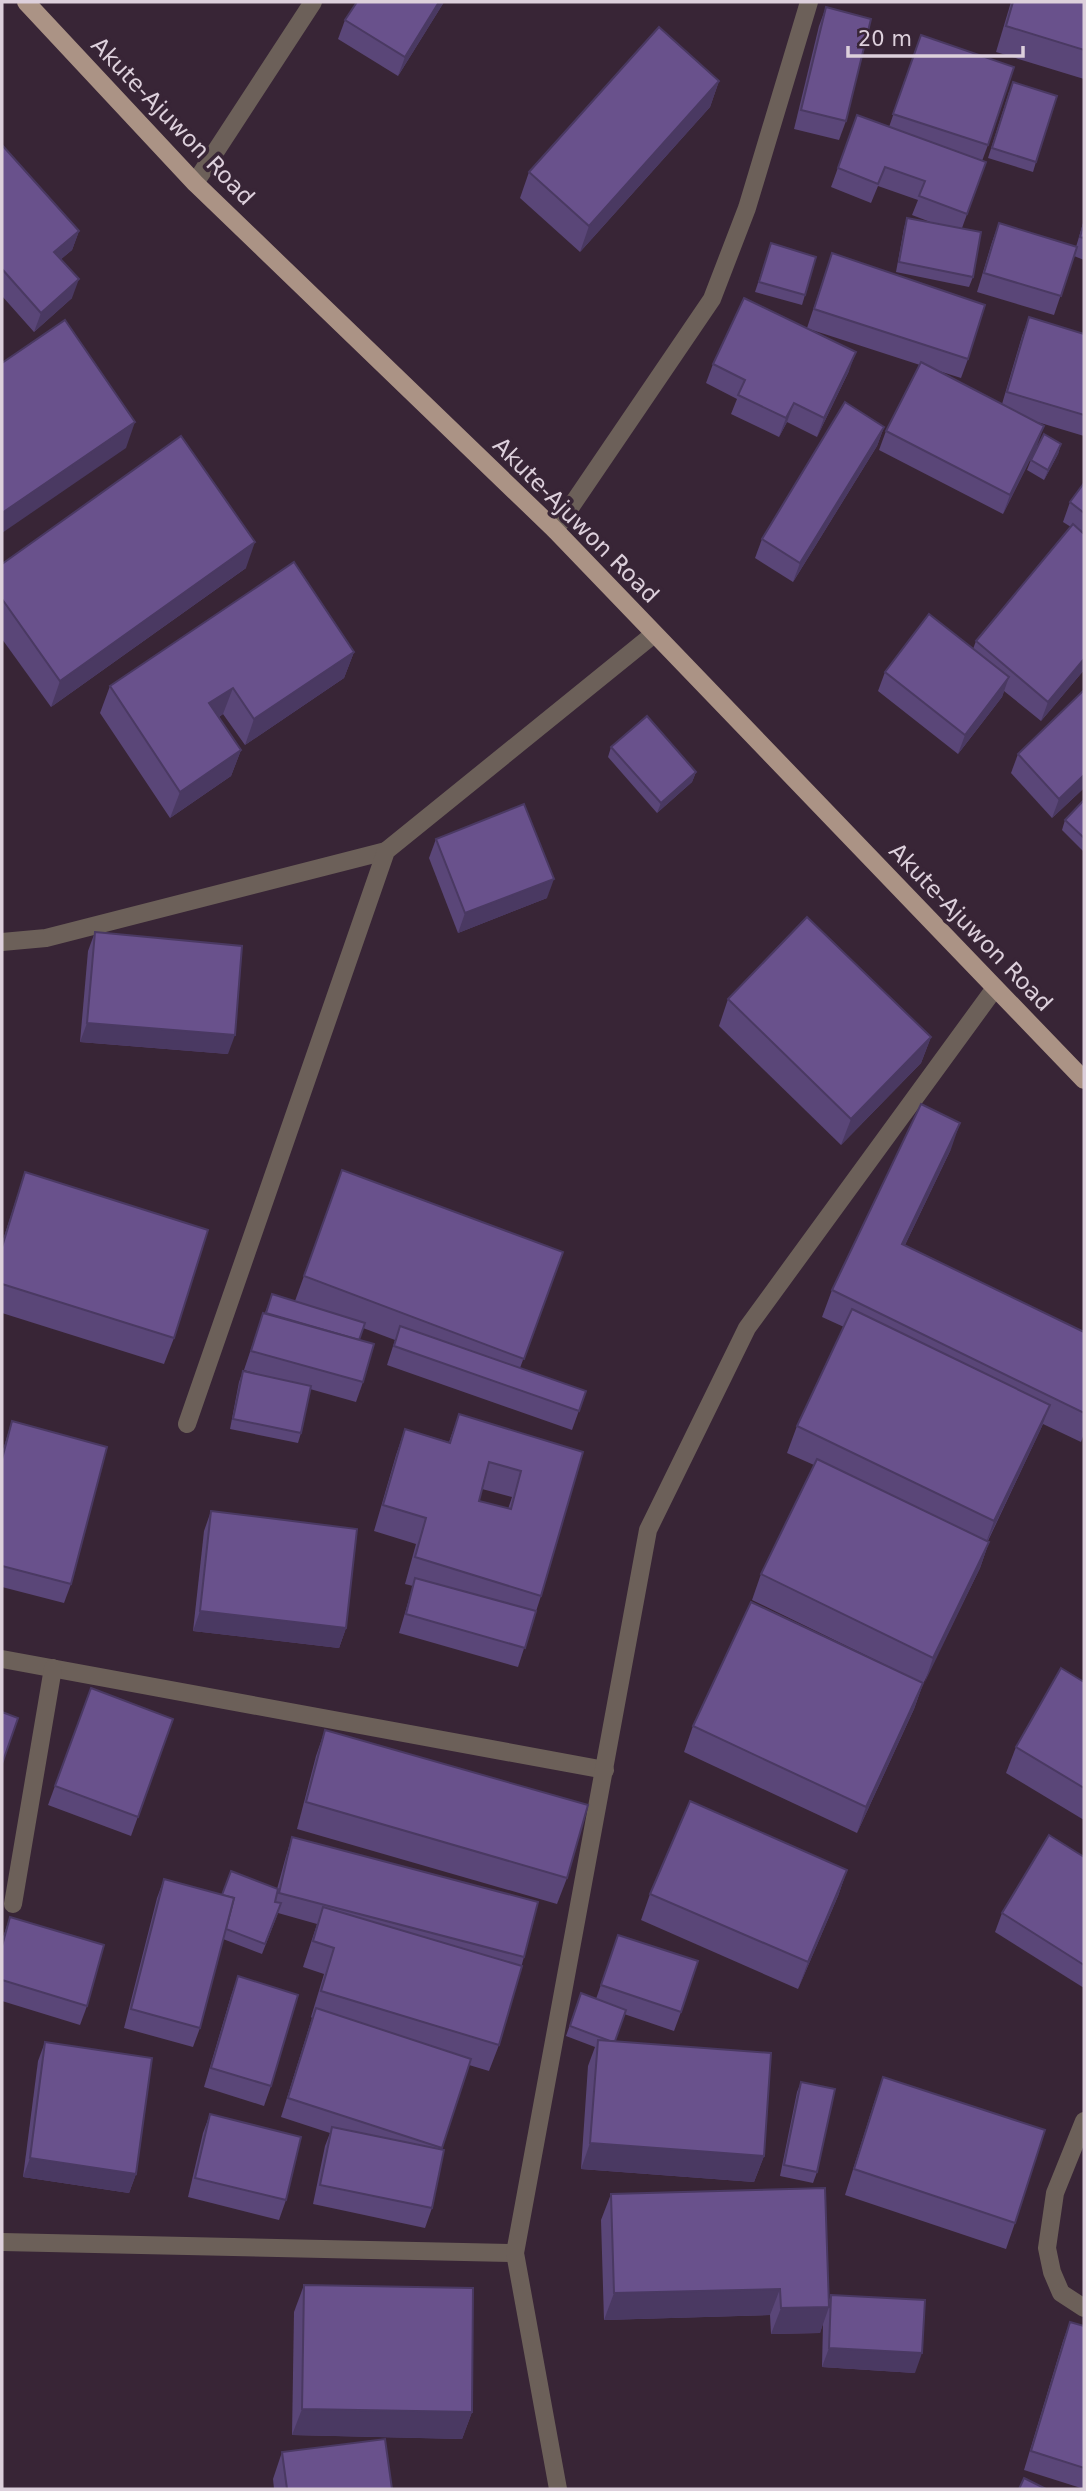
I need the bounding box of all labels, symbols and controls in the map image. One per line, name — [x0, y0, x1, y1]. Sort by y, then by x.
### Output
scale bar — [848, 14, 1023, 58]
text: 20 m — [858, 27, 912, 51]
street label: Akute-Ajuwon Road — [86, 32, 260, 210]
street label: Akute-Ajuwon Road — [488, 432, 664, 608]
street label: Akute-Ajuwon Road — [884, 838, 1058, 1016]

